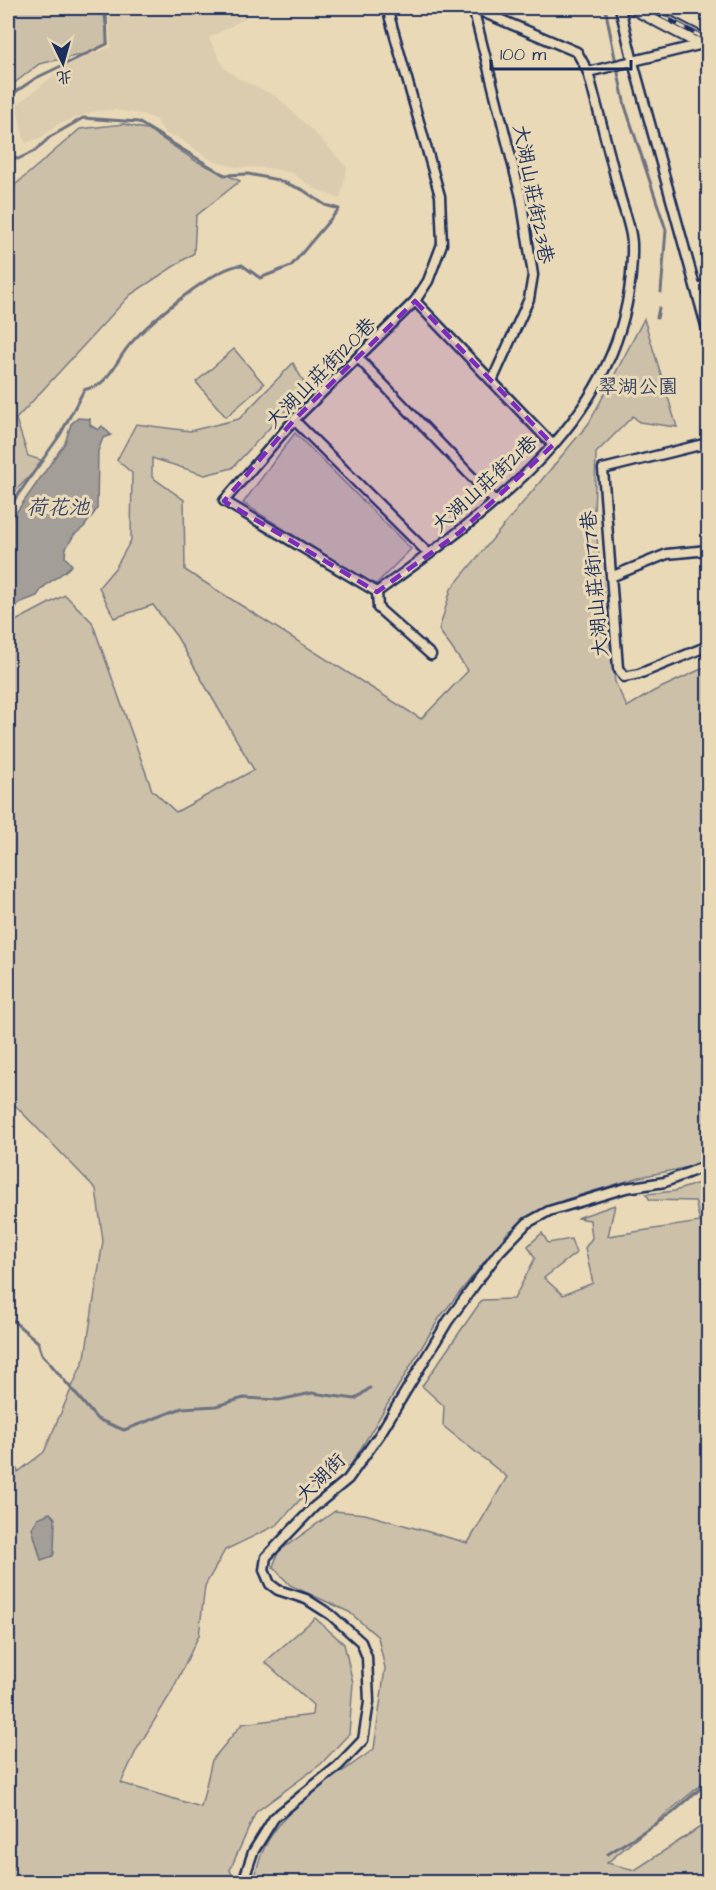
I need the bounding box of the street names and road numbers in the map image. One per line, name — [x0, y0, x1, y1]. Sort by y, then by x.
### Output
street label: 大湖山莊街23巷 — [506, 122, 560, 267]
street label: 大湖山莊街120巷 — [259, 311, 383, 435]
street label: 大湖山莊街21巷 — [426, 428, 545, 539]
street label: 大湖山莊街177巷 — [575, 508, 615, 659]
street label: 大湖街 — [290, 1447, 352, 1509]

